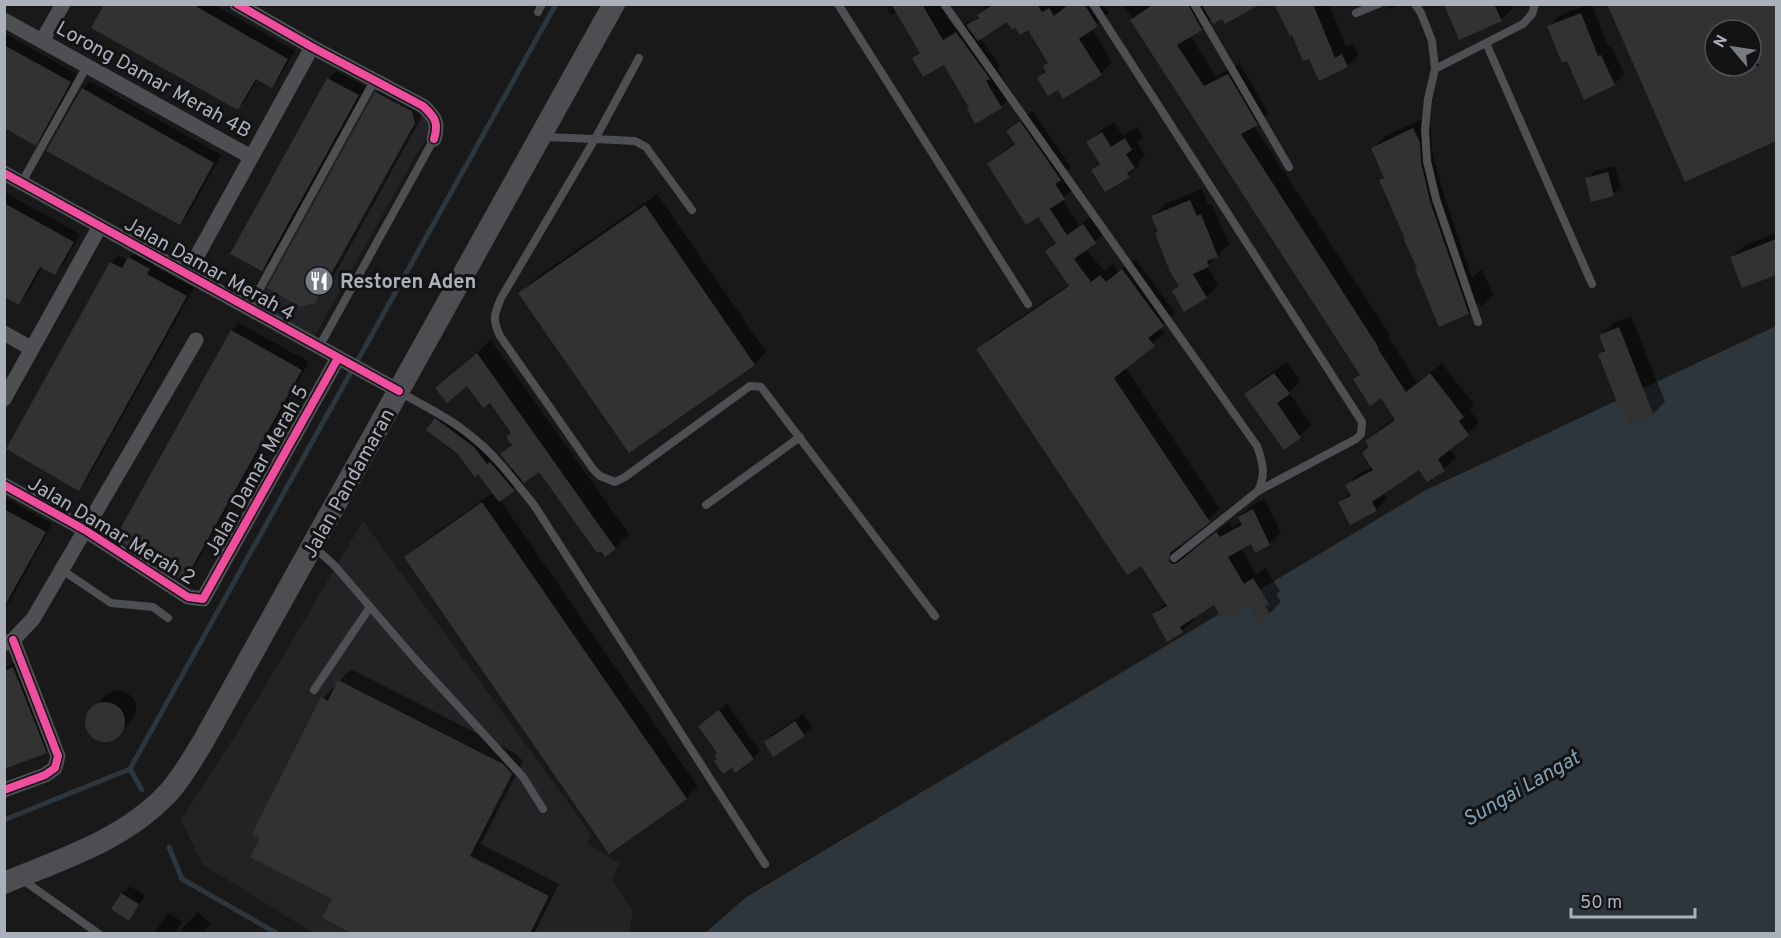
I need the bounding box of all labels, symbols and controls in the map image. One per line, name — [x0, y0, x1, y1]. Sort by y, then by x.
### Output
street label: Lorong Damar Merah 4B — [51, 16, 255, 145]
north arrow — [1703, 18, 1763, 78]
text: N — [1710, 32, 1733, 52]
street label: Jalan Damar Merah 4 — [119, 212, 299, 327]
restaurant icon: Restoren Aden — [303, 265, 335, 297]
place label: Restoren Aden — [340, 270, 476, 296]
street label: Jalan Damar Merah 5 — [200, 381, 315, 561]
street label: Jalan Pandamaran — [298, 405, 402, 563]
street label: Jalan Damar Merah 2 — [22, 471, 200, 592]
water label: Sungai Langat — [1459, 744, 1586, 834]
scale bar — [1571, 881, 1696, 919]
text: 50 m — [1580, 892, 1622, 915]

